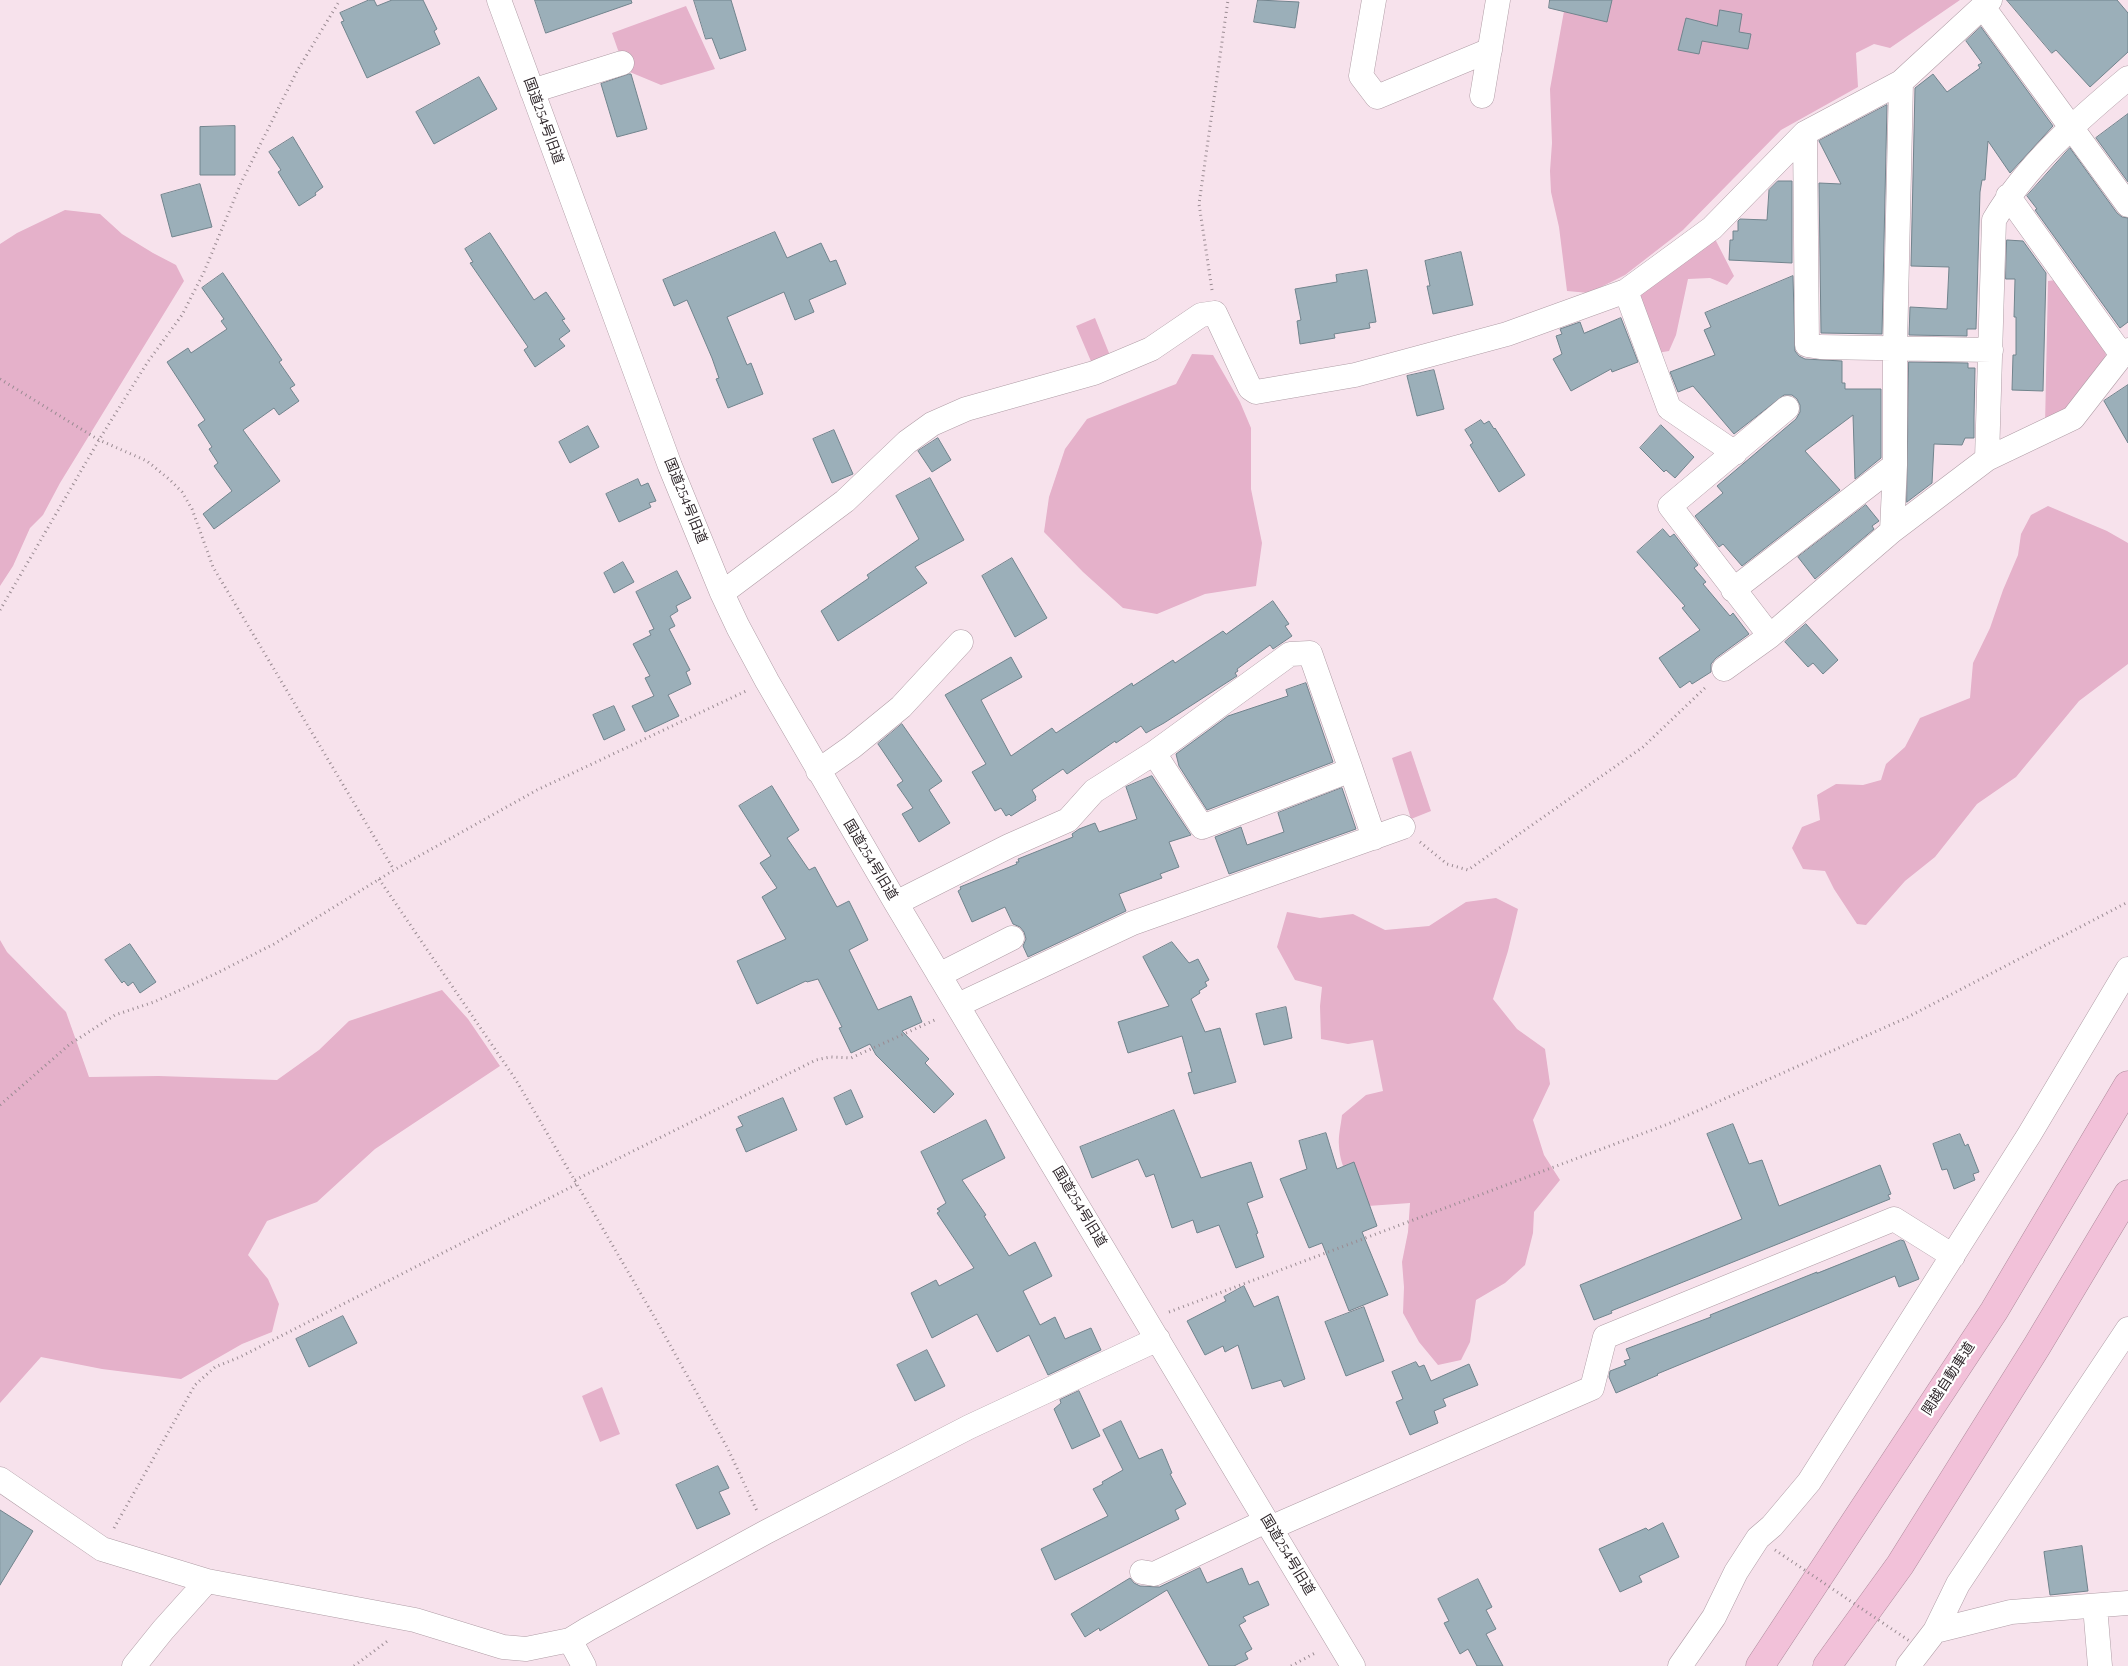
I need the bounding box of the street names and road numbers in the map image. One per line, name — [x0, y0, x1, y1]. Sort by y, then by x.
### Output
street label: 国道254号旧道 — [520, 75, 566, 167]
street label: 国道254号旧道 — [660, 456, 710, 546]
street label: 国道254号旧道 — [839, 817, 901, 903]
street label: 国道254号旧道 — [1048, 1164, 1110, 1250]
street label: 関越自動車道 — [1919, 1339, 1979, 1419]
street label: 国道254号旧道 — [1256, 1512, 1318, 1598]

